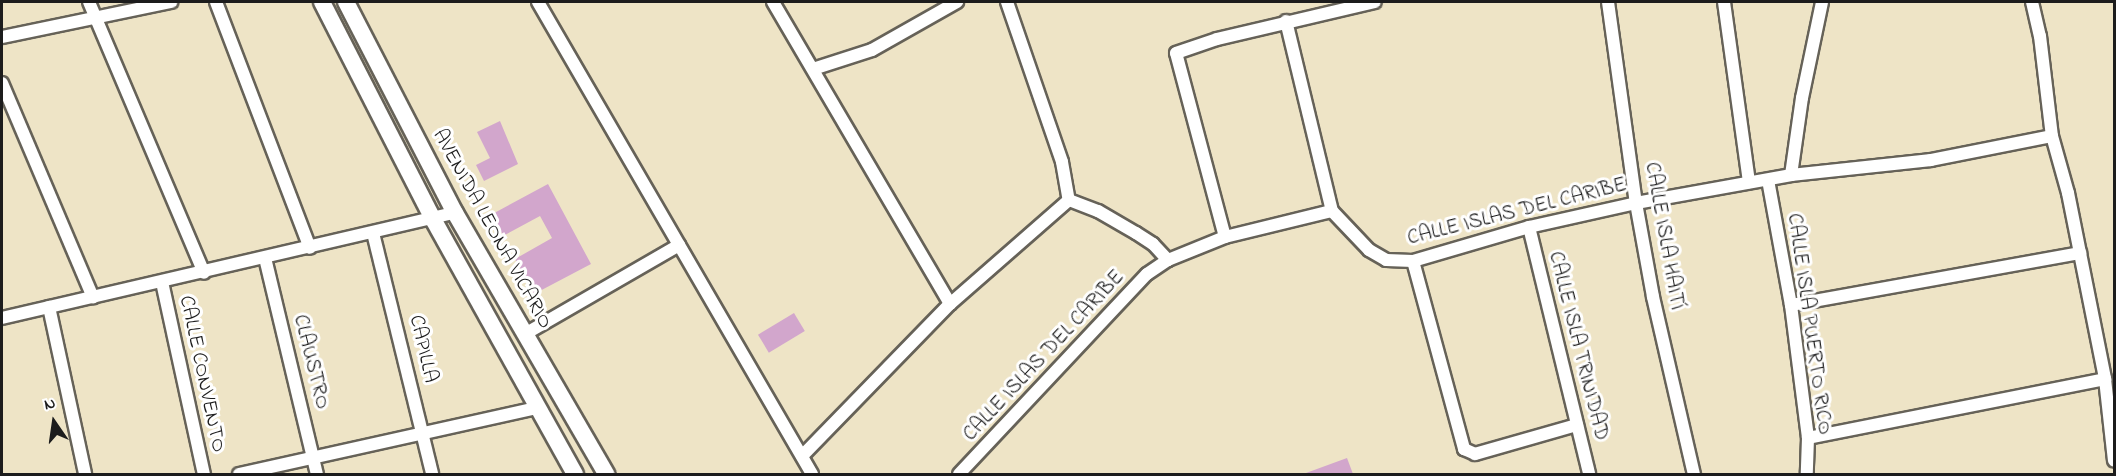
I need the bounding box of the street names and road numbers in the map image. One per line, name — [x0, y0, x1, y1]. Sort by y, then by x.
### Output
street label: AVENIDA LEONA VICARIO — [427, 125, 557, 333]
street label: CALLE ISLA HAITÍ — [1639, 160, 1689, 312]
street label: CALLE ISLAS DEL CARIBE — [1405, 173, 1629, 251]
street label: CALLE ISLA PUERTO RICO — [1781, 212, 1837, 436]
street label: CALLE ISLA TRINIDAD — [1542, 249, 1614, 443]
street label: CALLE ISLAS DEL CARIBE — [958, 265, 1130, 447]
street label: CALLE CONVENTO — [173, 293, 231, 455]
street label: CLAUSTRO — [287, 312, 335, 412]
street label: CAPILLA — [403, 313, 443, 385]

